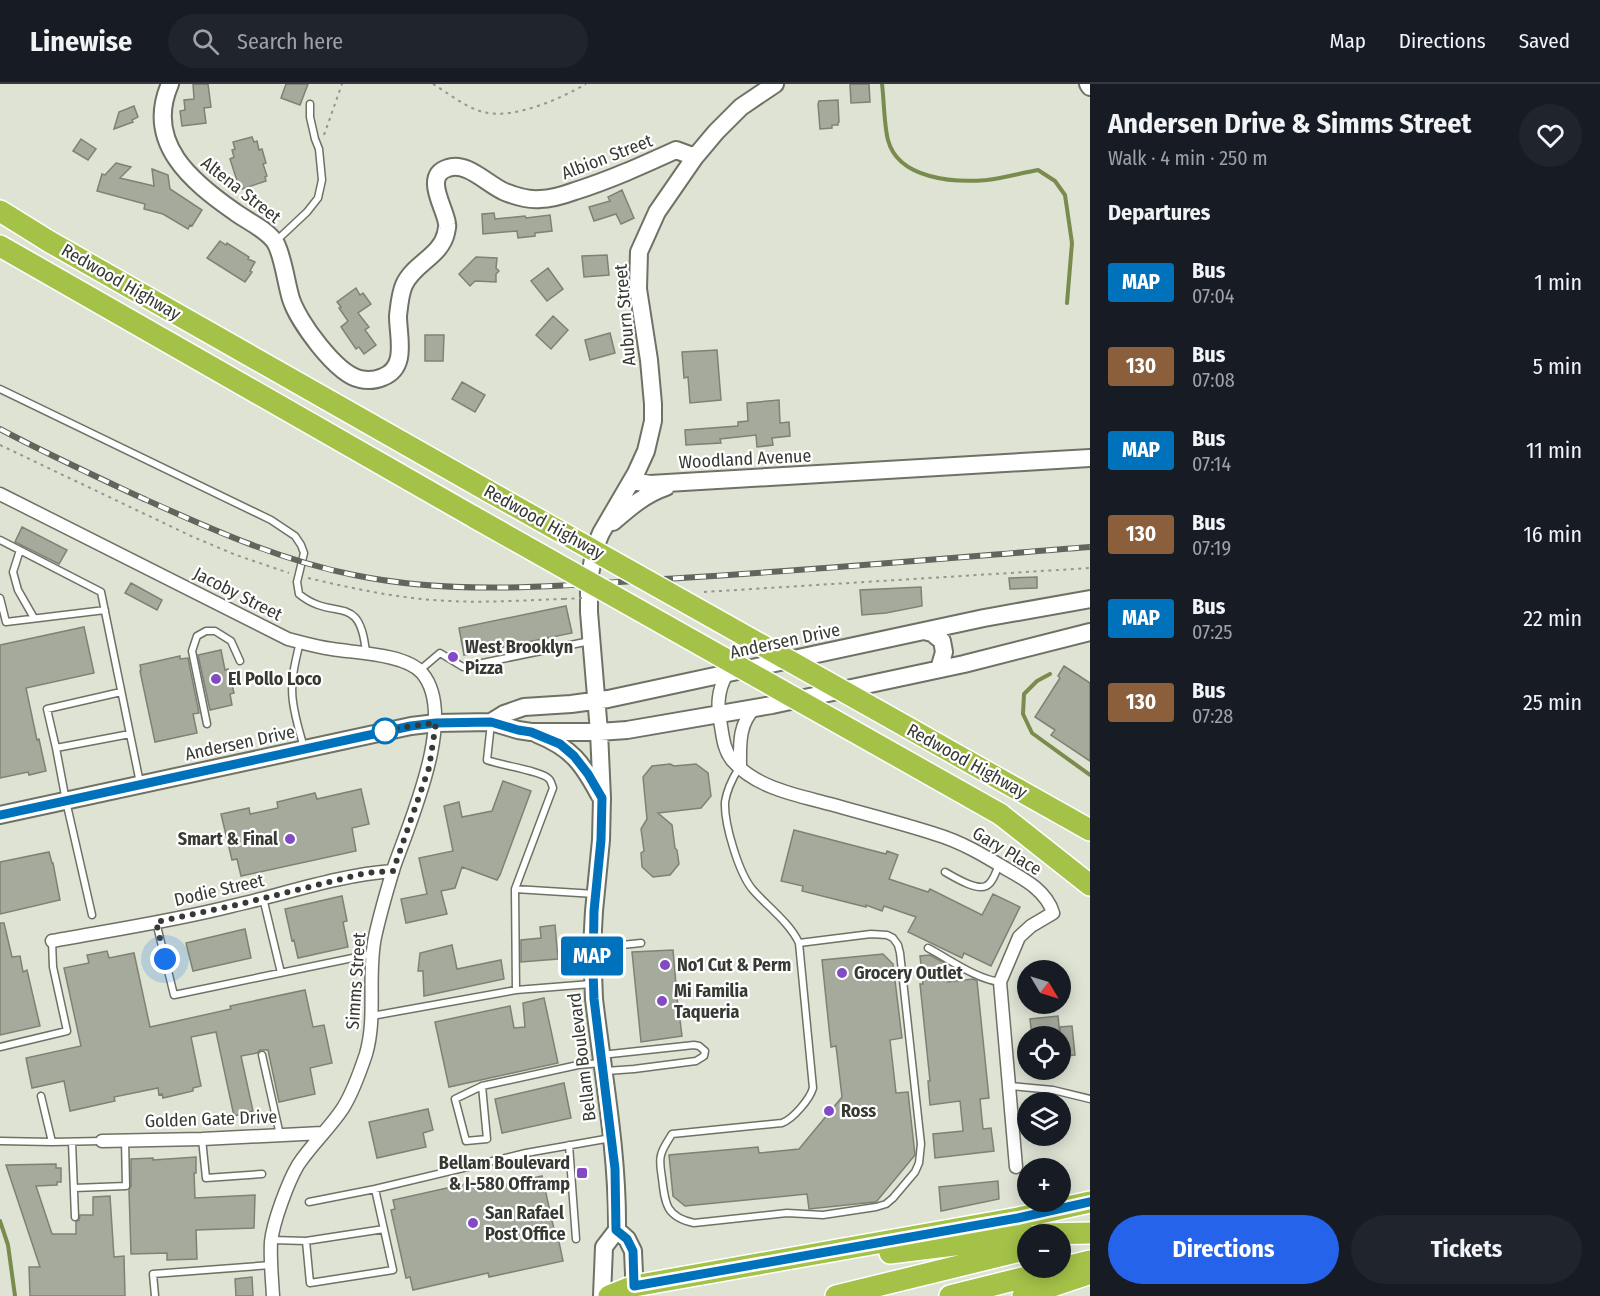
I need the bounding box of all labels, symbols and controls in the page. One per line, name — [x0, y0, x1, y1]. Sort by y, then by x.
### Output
search box — [168, 14, 588, 68]
text: Linewise — [30, 25, 132, 58]
icon: search — [189, 25, 222, 58]
text: Search here — [237, 28, 343, 55]
text: Map — [1329, 28, 1366, 54]
text: Directions — [1399, 28, 1486, 54]
text: Saved — [1519, 28, 1570, 54]
button: heart — [1519, 104, 1582, 167]
text: Andersen Drive & Simms Street — [1108, 107, 1471, 140]
street label: Albion Street — [558, 130, 656, 184]
text: Walk · 4 min · 250 m — [1108, 146, 1268, 170]
street label: Altena Street — [197, 152, 285, 228]
text: Departures — [1108, 199, 1210, 226]
street label: Redwood Highway — [57, 239, 185, 325]
text: Bus — [1192, 257, 1225, 284]
street label: Auburn Street — [610, 263, 640, 367]
text: MAP — [1122, 269, 1160, 295]
text: 1 min — [1534, 269, 1582, 296]
text: 07:04 — [1192, 284, 1235, 308]
text: Bus — [1192, 341, 1225, 368]
text: 130 — [1126, 353, 1156, 379]
text: 5 min — [1533, 353, 1582, 380]
text: 07:08 — [1192, 368, 1235, 392]
text: Bus — [1192, 425, 1225, 452]
text: MAP — [1122, 437, 1160, 463]
text: 11 min — [1526, 437, 1582, 464]
street label: Woodland Avenue — [678, 445, 812, 473]
text: 07:14 — [1192, 452, 1231, 476]
street label: Redwood Highway — [480, 480, 608, 564]
text: Bus — [1192, 509, 1225, 536]
text: 130 — [1126, 521, 1156, 547]
text: 16 min — [1523, 521, 1582, 548]
text: 07:19 — [1192, 536, 1231, 560]
street label: Jacoby Street — [190, 562, 286, 626]
text: Bus — [1192, 593, 1225, 620]
text: MAP — [1122, 605, 1160, 631]
text: 22 min — [1523, 605, 1582, 632]
street label: Andersen Drive — [728, 619, 842, 663]
text: 07:25 — [1192, 620, 1232, 644]
place label: West Brooklyn Pizza — [465, 636, 573, 679]
marker: West Brooklyn Pizza — [446, 650, 460, 664]
place label: El Pollo Loco — [228, 668, 322, 690]
marker: El Pollo Loco — [209, 672, 223, 686]
text: Bus — [1192, 677, 1225, 704]
text: 130 — [1126, 689, 1156, 715]
text: 25 min — [1523, 689, 1582, 716]
text: 07:28 — [1192, 704, 1233, 728]
unlabelled marker — [372, 718, 398, 744]
street label: Redwood Highway — [903, 719, 1031, 803]
street label: Andersen Drive — [183, 721, 297, 765]
street label: Gary Place — [968, 822, 1046, 880]
place label: Smart & Final — [178, 828, 278, 850]
marker: Smart & Final — [283, 832, 297, 846]
street label: Dodie Street — [172, 869, 266, 911]
street label: Simms Street — [342, 932, 370, 1030]
line badge: MAP — [558, 936, 626, 976]
text: MAP — [573, 943, 611, 969]
your location — [150, 944, 180, 974]
place label: No1 Cut & Perm — [677, 954, 791, 976]
marker: No1 Cut & Perm — [658, 958, 672, 972]
north arrow — [1017, 960, 1071, 1014]
map controls — [1017, 960, 1071, 1278]
place label: Grocery Outlet — [854, 962, 964, 984]
marker: Grocery Outlet — [835, 966, 849, 980]
place label: Mi Familia Taqueria — [674, 980, 748, 1023]
street label: Bellam Boulevard — [563, 992, 601, 1122]
marker: Mi Familia Taqueria — [655, 994, 669, 1008]
button: locate — [1017, 1026, 1071, 1080]
button: layers — [1017, 1092, 1071, 1146]
place label: Ross — [841, 1100, 876, 1122]
marker: Ross — [822, 1104, 836, 1118]
street label: Golden Gate Drive — [144, 1106, 278, 1132]
place label: Bellam Boulevard & I-580 Offramp — [439, 1152, 570, 1195]
button: + — [1017, 1158, 1071, 1212]
marker: Bellam Boulevard & I-580 Offramp — [575, 1166, 589, 1180]
place label: San Rafael Post Office — [485, 1202, 566, 1245]
button: Directions — [1108, 1215, 1339, 1284]
button: Tickets — [1351, 1215, 1582, 1284]
marker: San Rafael Post Office — [466, 1216, 480, 1230]
button: − — [1017, 1224, 1071, 1278]

